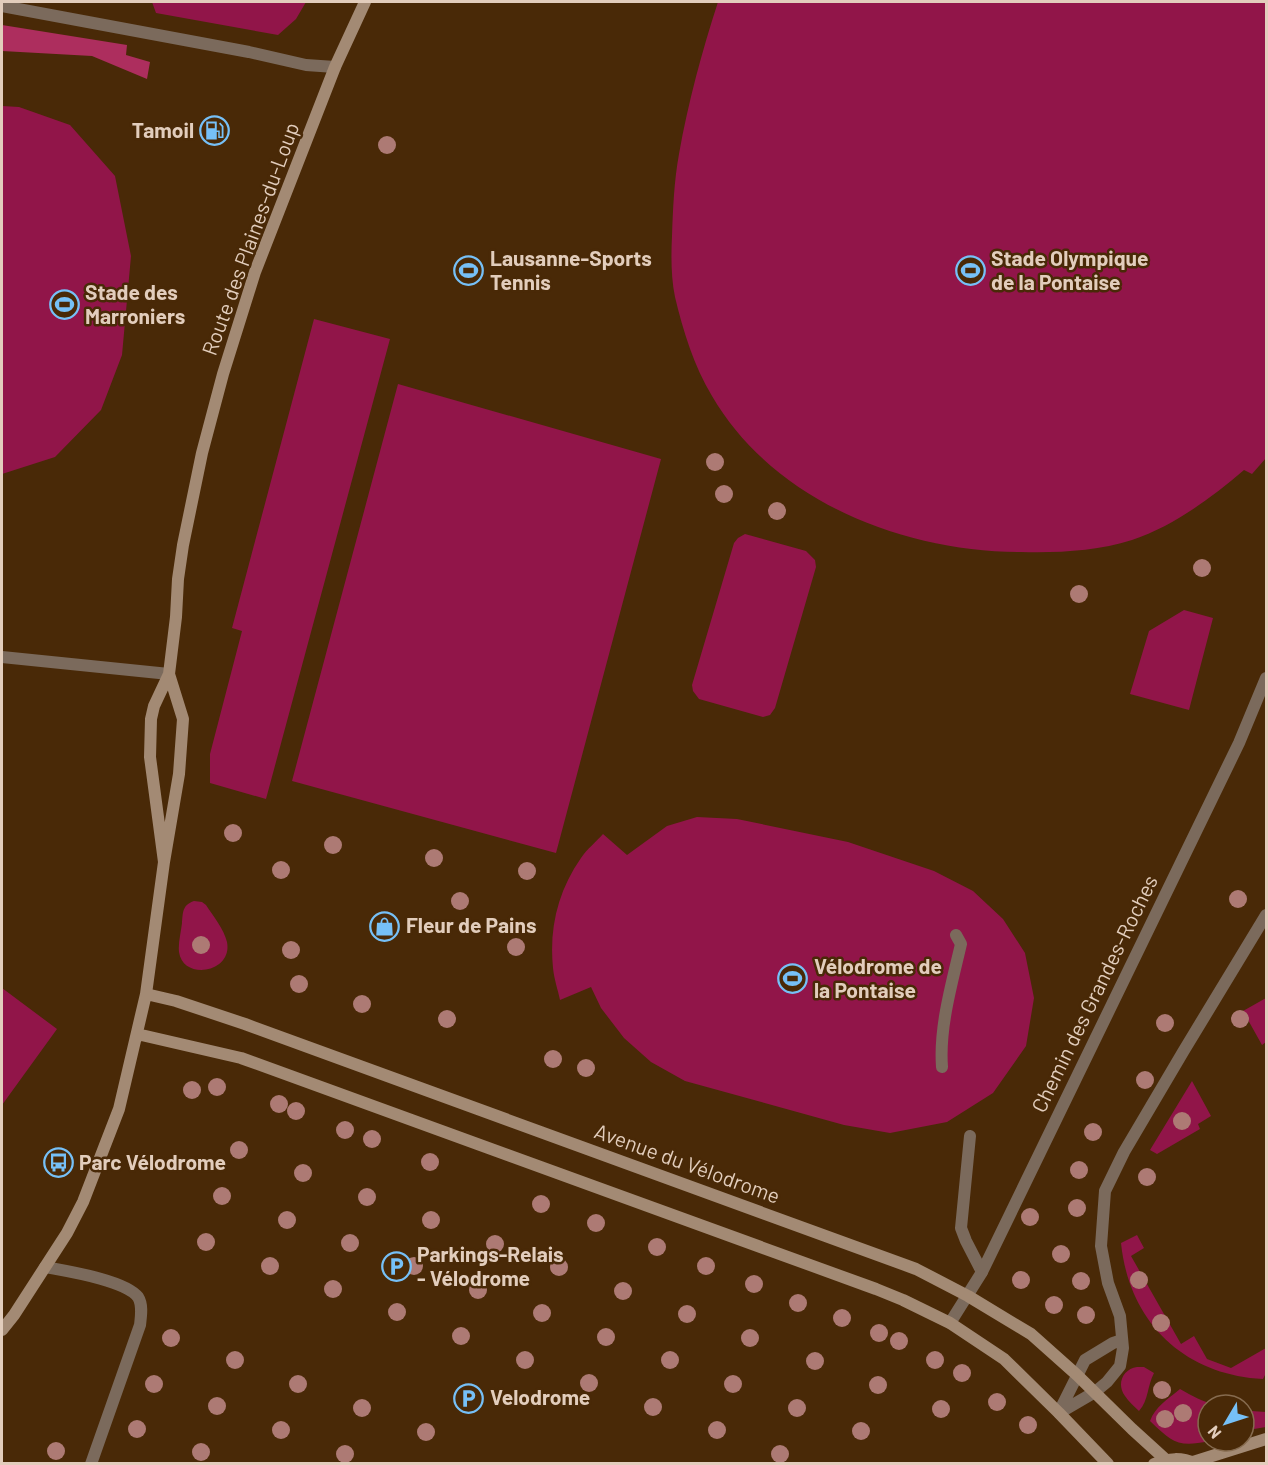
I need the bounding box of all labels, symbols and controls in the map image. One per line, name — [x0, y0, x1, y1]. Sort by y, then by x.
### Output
fuel station icon: Tamoil — [199, 115, 231, 147]
place label: Tamoil — [132, 117, 194, 142]
street label: Route des Plaines-du-Loup — [196, 119, 303, 358]
place label: Lausanne-Sports Tennis — [490, 245, 652, 294]
place label: Stade Olympique de la Pontaise — [991, 245, 1149, 294]
sports icon: Lausanne-Sports Tennis — [453, 255, 485, 287]
sports icon: Stade Olympique de la Pontaise — [954, 255, 986, 287]
place label: Stade des Marroniers — [85, 279, 185, 328]
sports icon: Stade des Marroniers — [48, 289, 80, 321]
street label: Chemin des Grandes-Roches — [1025, 871, 1162, 1116]
shop icon: Fleur de Pains — [369, 910, 401, 942]
place label: Fleur de Pains — [406, 912, 536, 937]
place label: Vélodrome de la Pontaise — [814, 953, 942, 1002]
sports icon: Vélodrome de la Pontaise — [777, 963, 809, 995]
street label: Avenue du Vélodrome — [591, 1117, 784, 1208]
bus stop icon: Parc Vélodrome — [42, 1147, 74, 1179]
place label: Parc Vélodrome — [79, 1149, 226, 1174]
place label: Parkings-Relais - Vélodrome — [417, 1241, 564, 1290]
parking icon: Parkings-Relais - Vélodrome — [380, 1251, 412, 1283]
parking icon: Velodrome — [453, 1382, 485, 1414]
place label: Velodrome — [490, 1384, 590, 1409]
north arrow — [1196, 1393, 1256, 1453]
text: N — [1203, 1423, 1225, 1443]

